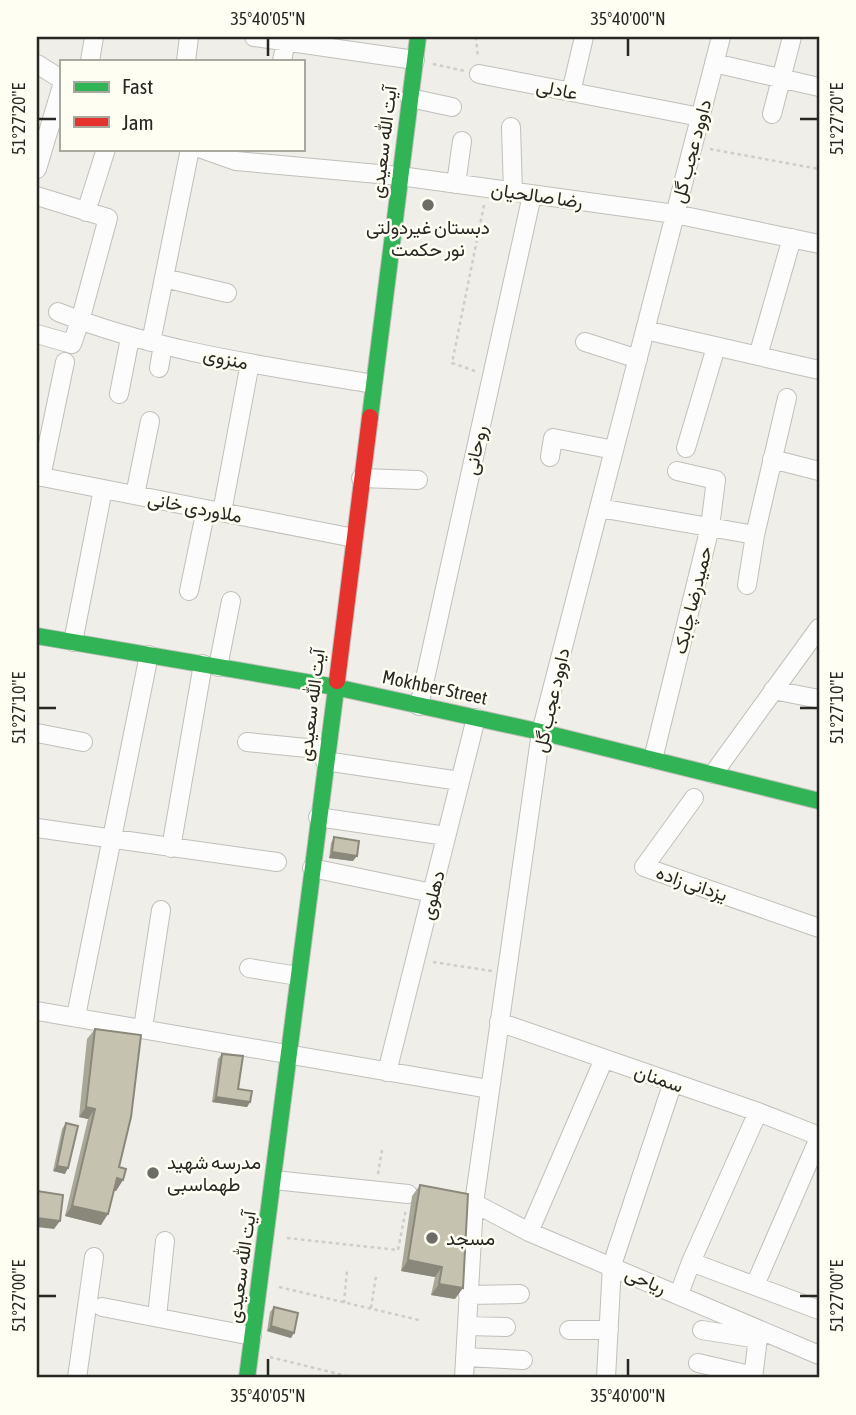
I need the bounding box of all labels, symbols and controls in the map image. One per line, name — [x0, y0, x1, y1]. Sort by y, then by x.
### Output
text: 35°40'05"N — [230, 8, 306, 29]
text: 35°40'00"N — [590, 8, 666, 29]
legend — [60, 60, 304, 150]
text: Fast — [122, 74, 153, 98]
street label: عادلی — [534, 74, 580, 105]
text: 51°27'20"E — [8, 83, 29, 155]
street label: آیت الله سعیدی — [365, 83, 402, 200]
text: 51°27'20"E — [826, 83, 847, 155]
street label: داوود عجب گل — [667, 97, 716, 205]
text: Jam — [122, 110, 154, 134]
street label: رضا صالحیان — [490, 178, 584, 213]
marker: دبستان غیردولتی نور حکمت — [420, 197, 436, 213]
place label: دبستان غیردولتی نور حکمت — [366, 216, 490, 261]
street label: منزوی — [201, 343, 251, 374]
street label: روحانی — [459, 423, 492, 477]
street label: ملاوردی خانی — [146, 487, 244, 528]
street label: حمیدرضا چابک — [668, 544, 719, 657]
street label: آیت الله سعیدی — [293, 646, 330, 763]
street label: داوود عجب گل — [528, 646, 575, 755]
street label: Mokhber Street — [380, 665, 490, 709]
text: 51°27'10"E — [8, 672, 29, 744]
text: 51°27'10"E — [826, 672, 847, 744]
street label: یزدانی زاده — [653, 861, 730, 906]
street label: دهلوی — [415, 868, 450, 922]
street label: سمنان — [632, 1059, 686, 1097]
place label: مدرسه شهید طهماسبی — [167, 1151, 261, 1196]
marker: مدرسه شهید طهماسبی — [145, 1165, 161, 1181]
street label: آیت الله سعیدی — [222, 1208, 261, 1325]
place label: مسجد — [446, 1227, 495, 1250]
marker: مسجد — [424, 1230, 440, 1246]
text: 51°27'00"E — [8, 1260, 29, 1332]
text: 51°27'00"E — [826, 1260, 847, 1332]
street label: ریاحی — [622, 1262, 670, 1299]
text: 35°40'05"N — [230, 1385, 306, 1406]
text: 35°40'00"N — [590, 1385, 666, 1406]

